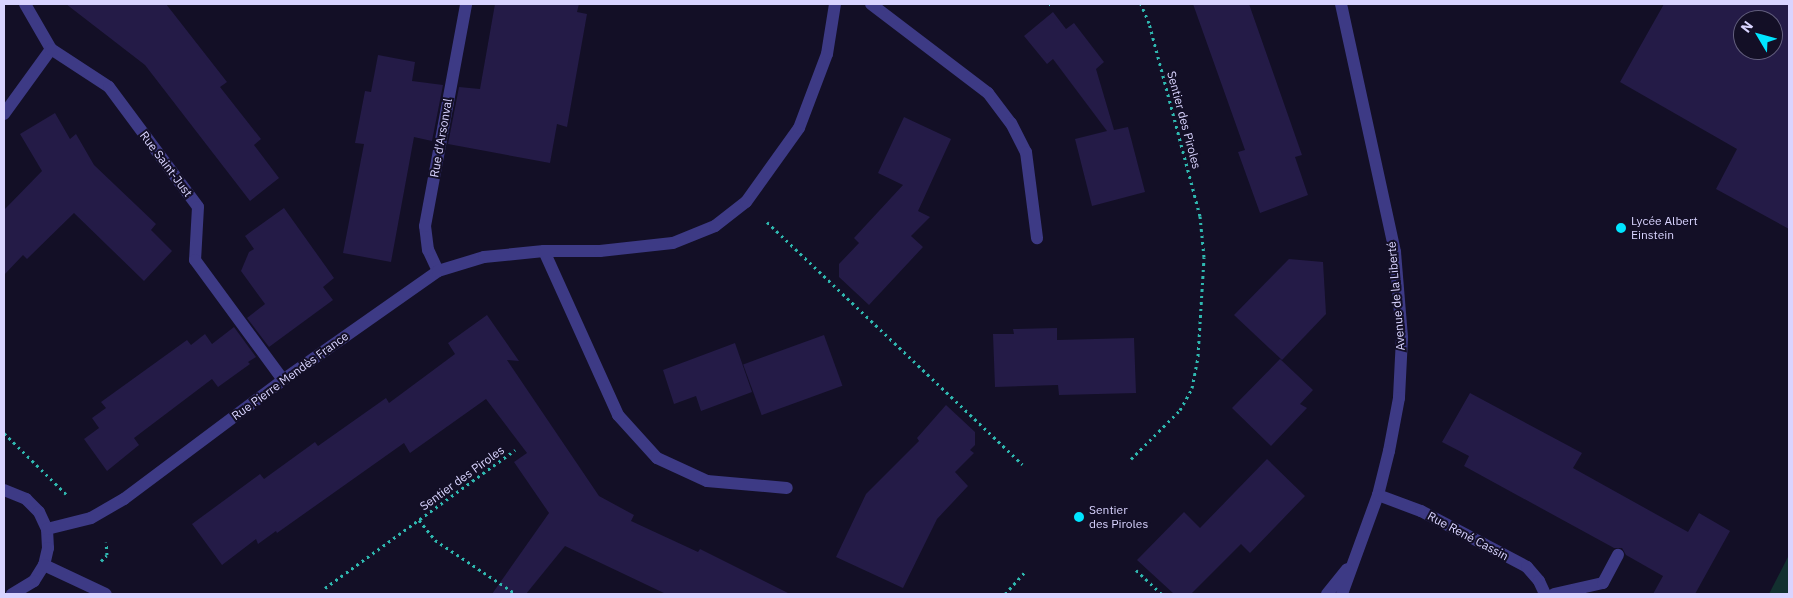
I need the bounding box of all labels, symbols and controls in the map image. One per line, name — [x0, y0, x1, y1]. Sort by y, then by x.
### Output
north arrow — [1733, 10, 1783, 60]
text: N — [1737, 17, 1757, 36]
street label: Sentier des Piroles — [1164, 70, 1204, 170]
street label: Rue d'Arsonval — [427, 97, 455, 179]
street label: Rue Saint-Just — [137, 128, 195, 200]
place label: Lycée Albert Einstein — [1631, 214, 1698, 242]
marker: Lycée Albert Einstein — [1615, 222, 1627, 234]
street label: Avenue de la Liberté — [1384, 241, 1408, 351]
street label: Rue Pierre Mendès France — [229, 329, 351, 423]
street label: Sentier des Piroles — [417, 443, 507, 513]
place label: Sentier des Piroles — [1089, 503, 1148, 531]
street label: Rue René Cassin — [1425, 509, 1511, 563]
marker: Sentier des Piroles — [1073, 511, 1085, 523]

